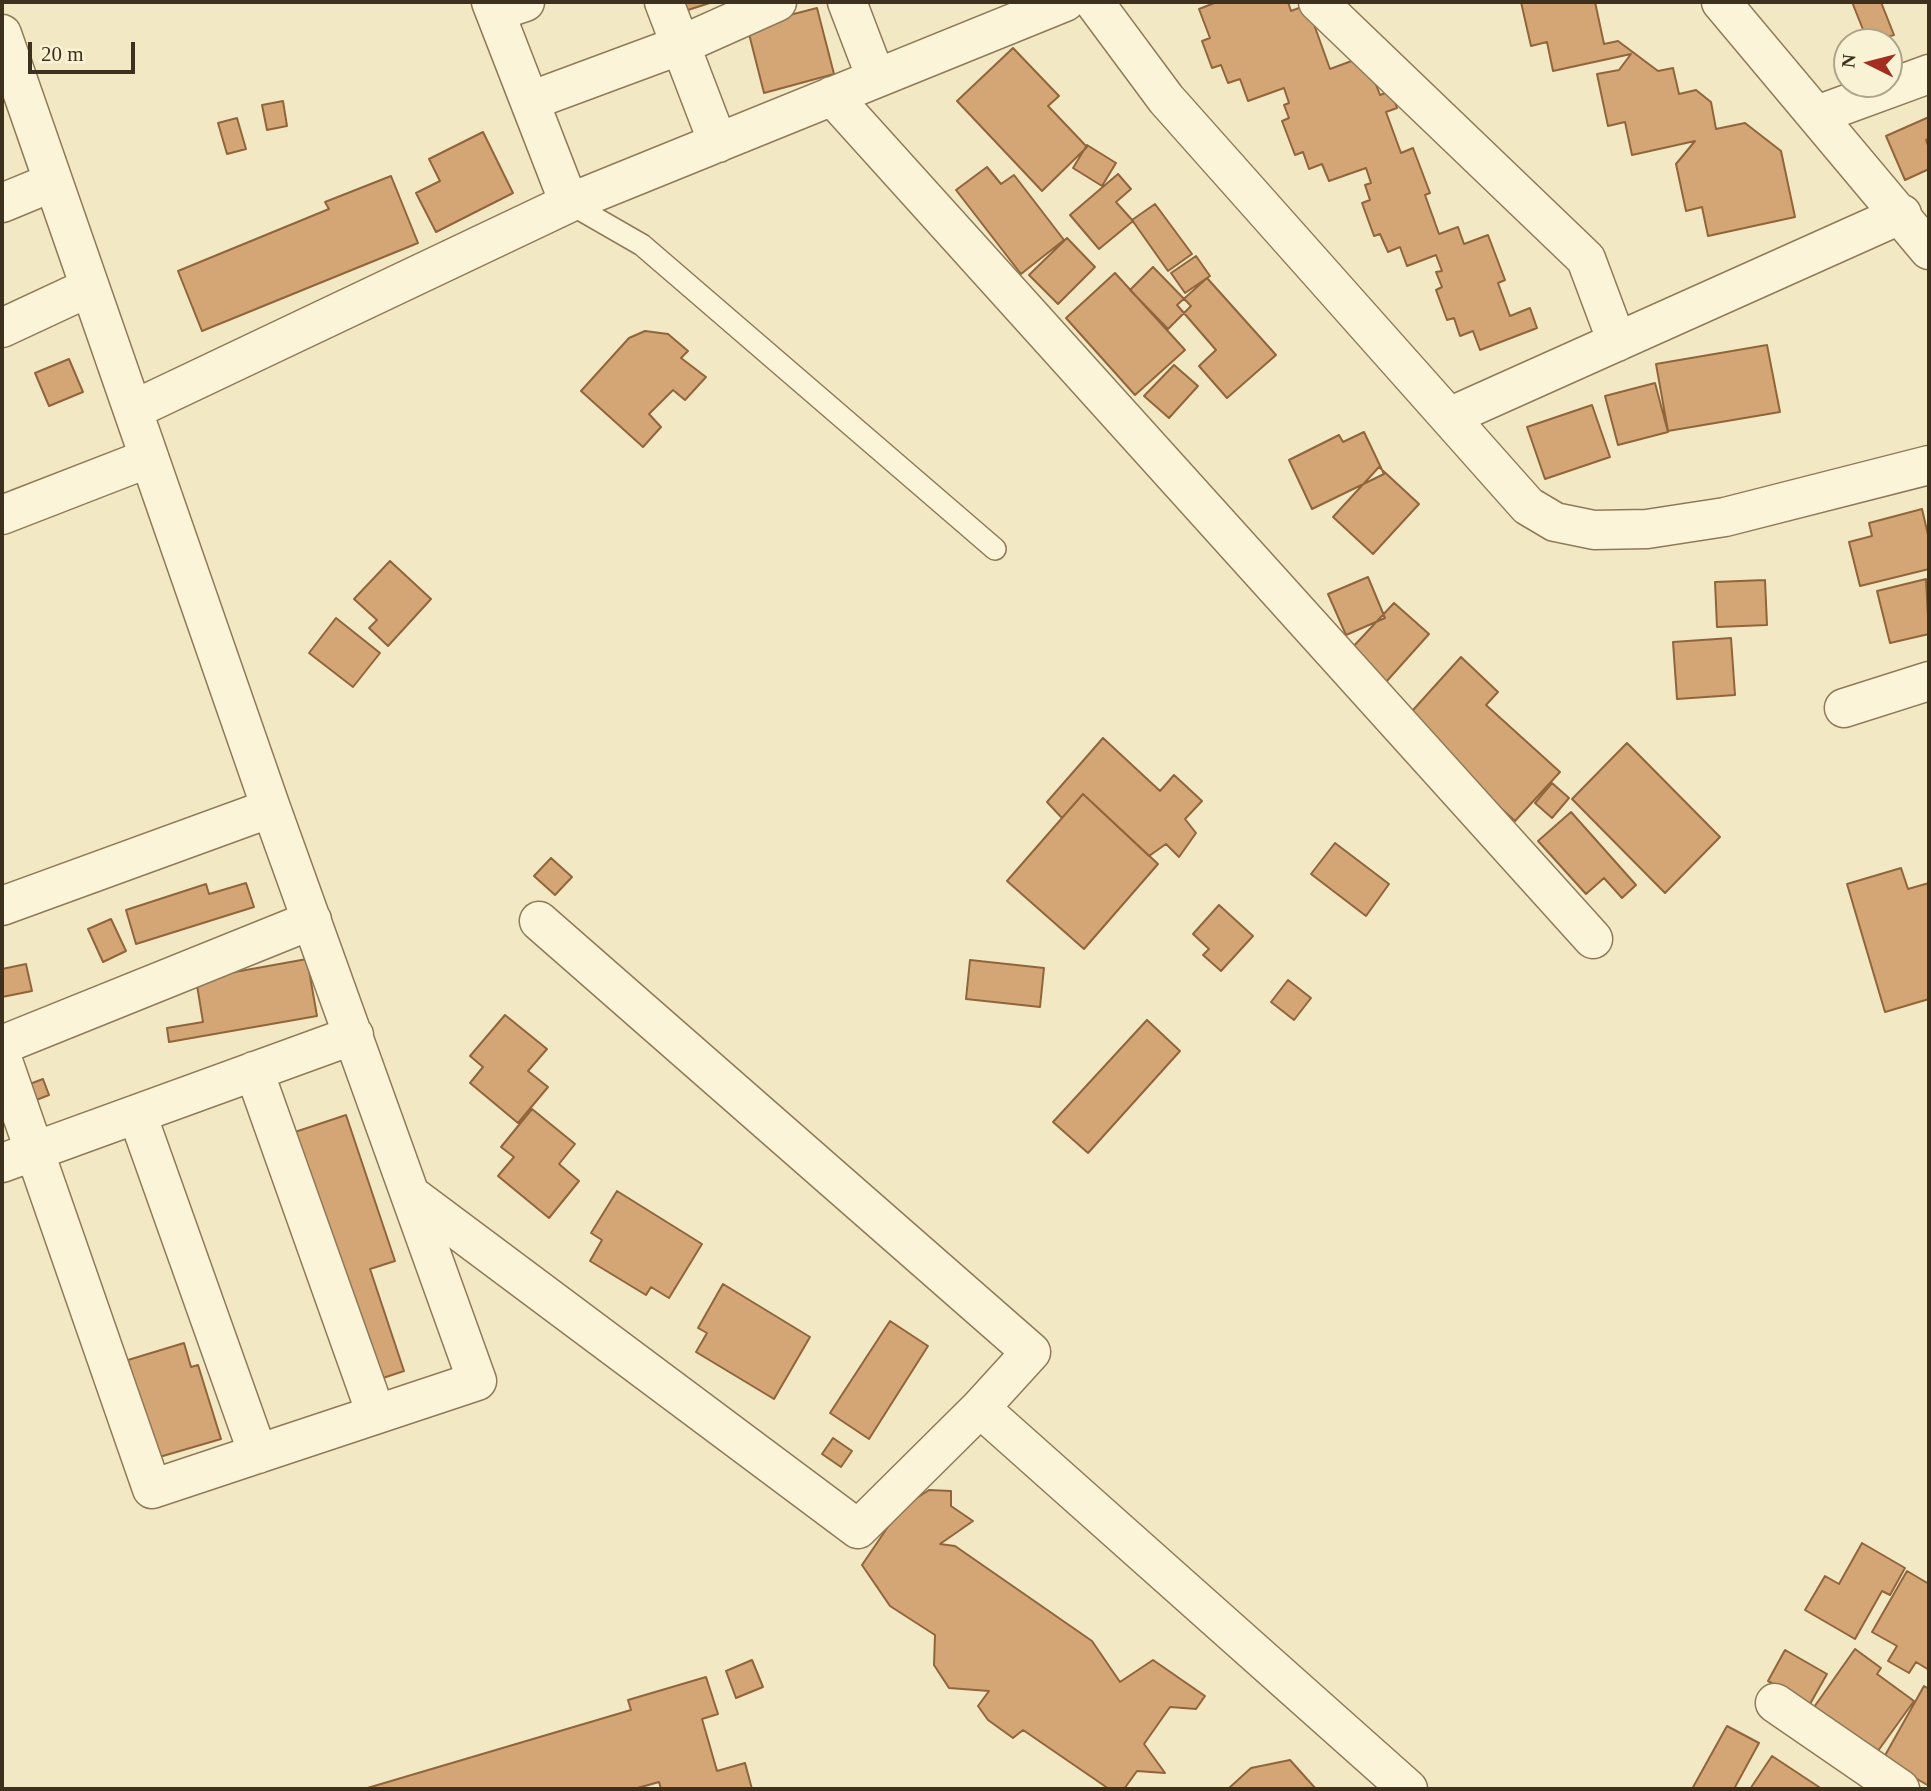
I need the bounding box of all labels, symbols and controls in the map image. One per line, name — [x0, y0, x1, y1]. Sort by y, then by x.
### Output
scale bar — [32, 28, 138, 72]
north arrow — [1833, 28, 1903, 98]
text: 20 m — [41, 42, 84, 66]
text: N — [1837, 53, 1860, 69]

